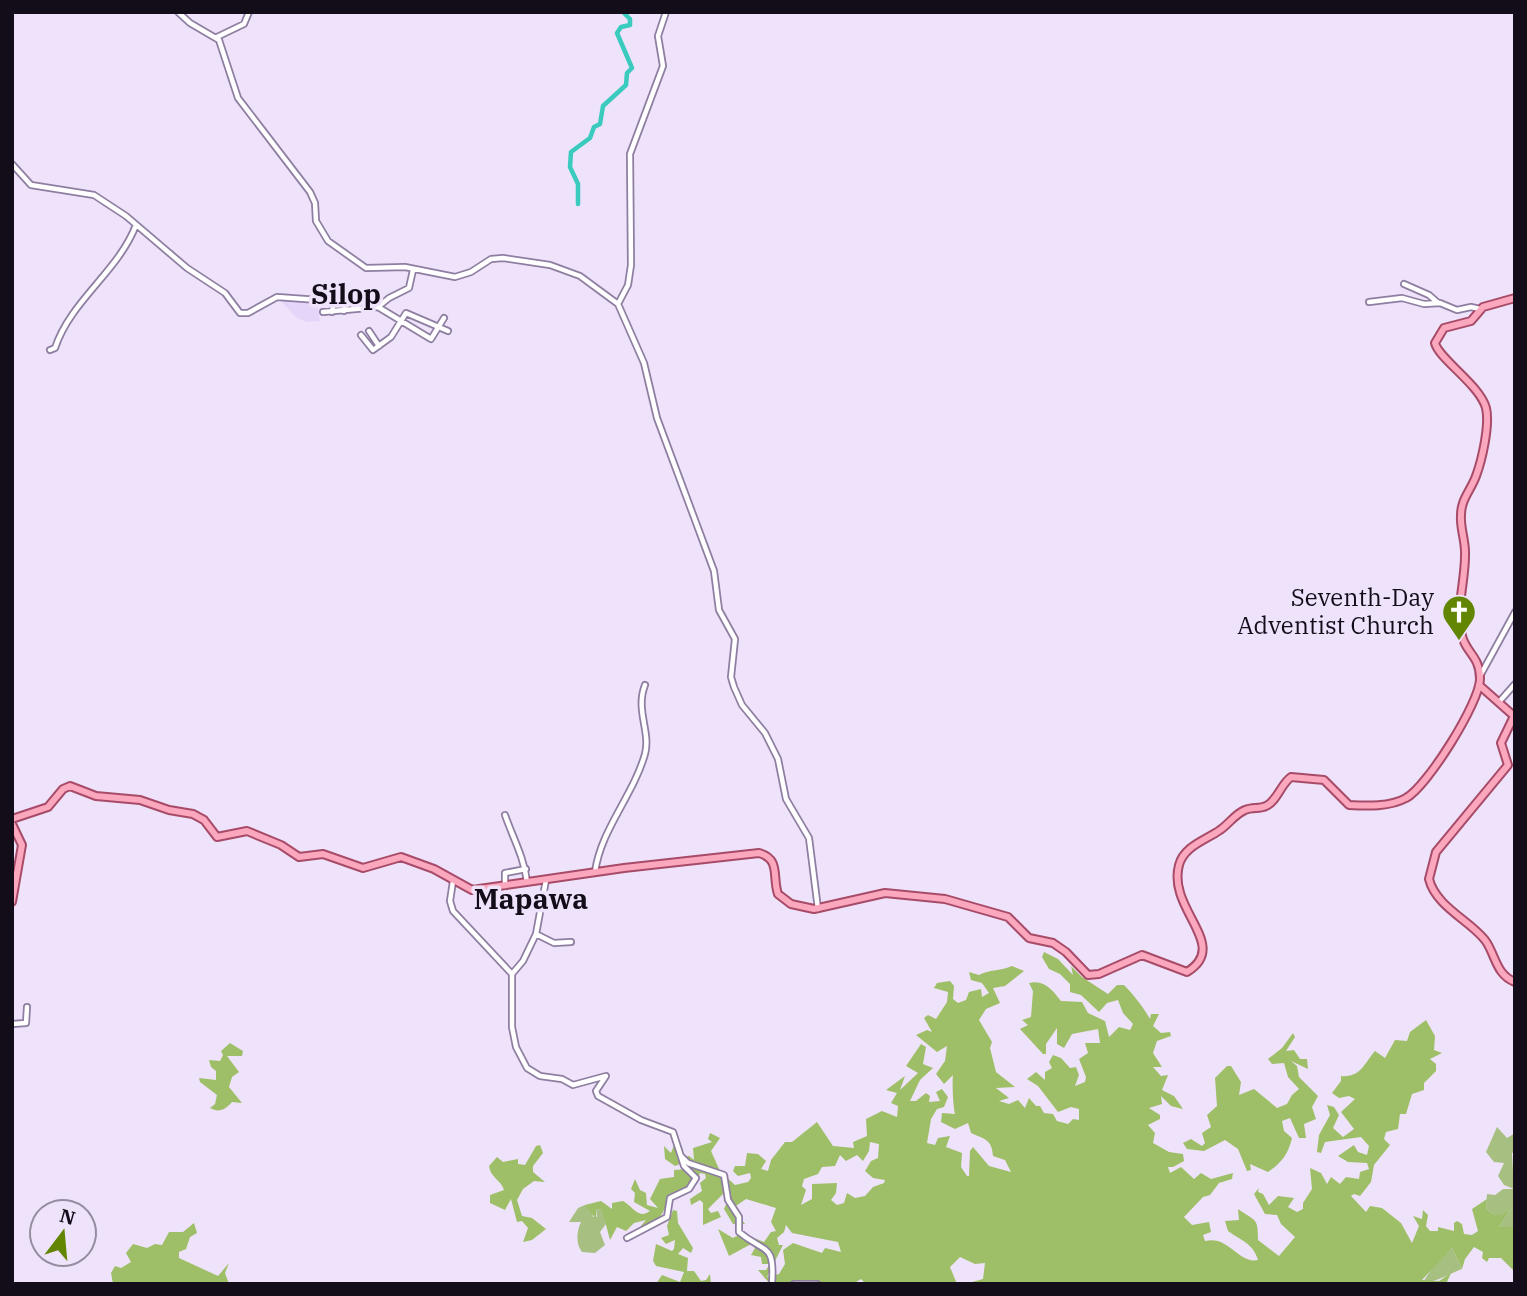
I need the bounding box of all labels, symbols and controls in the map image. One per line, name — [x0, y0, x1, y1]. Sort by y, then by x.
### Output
district label: Silop — [311, 275, 381, 312]
place label: Seventh-Day Adventist Church — [1237, 581, 1434, 641]
church icon: Seventh-Day Adventist Church — [1440, 593, 1478, 642]
district label: Mapawa — [474, 880, 588, 917]
north arrow — [28, 1198, 98, 1268]
text: N — [57, 1203, 78, 1230]

